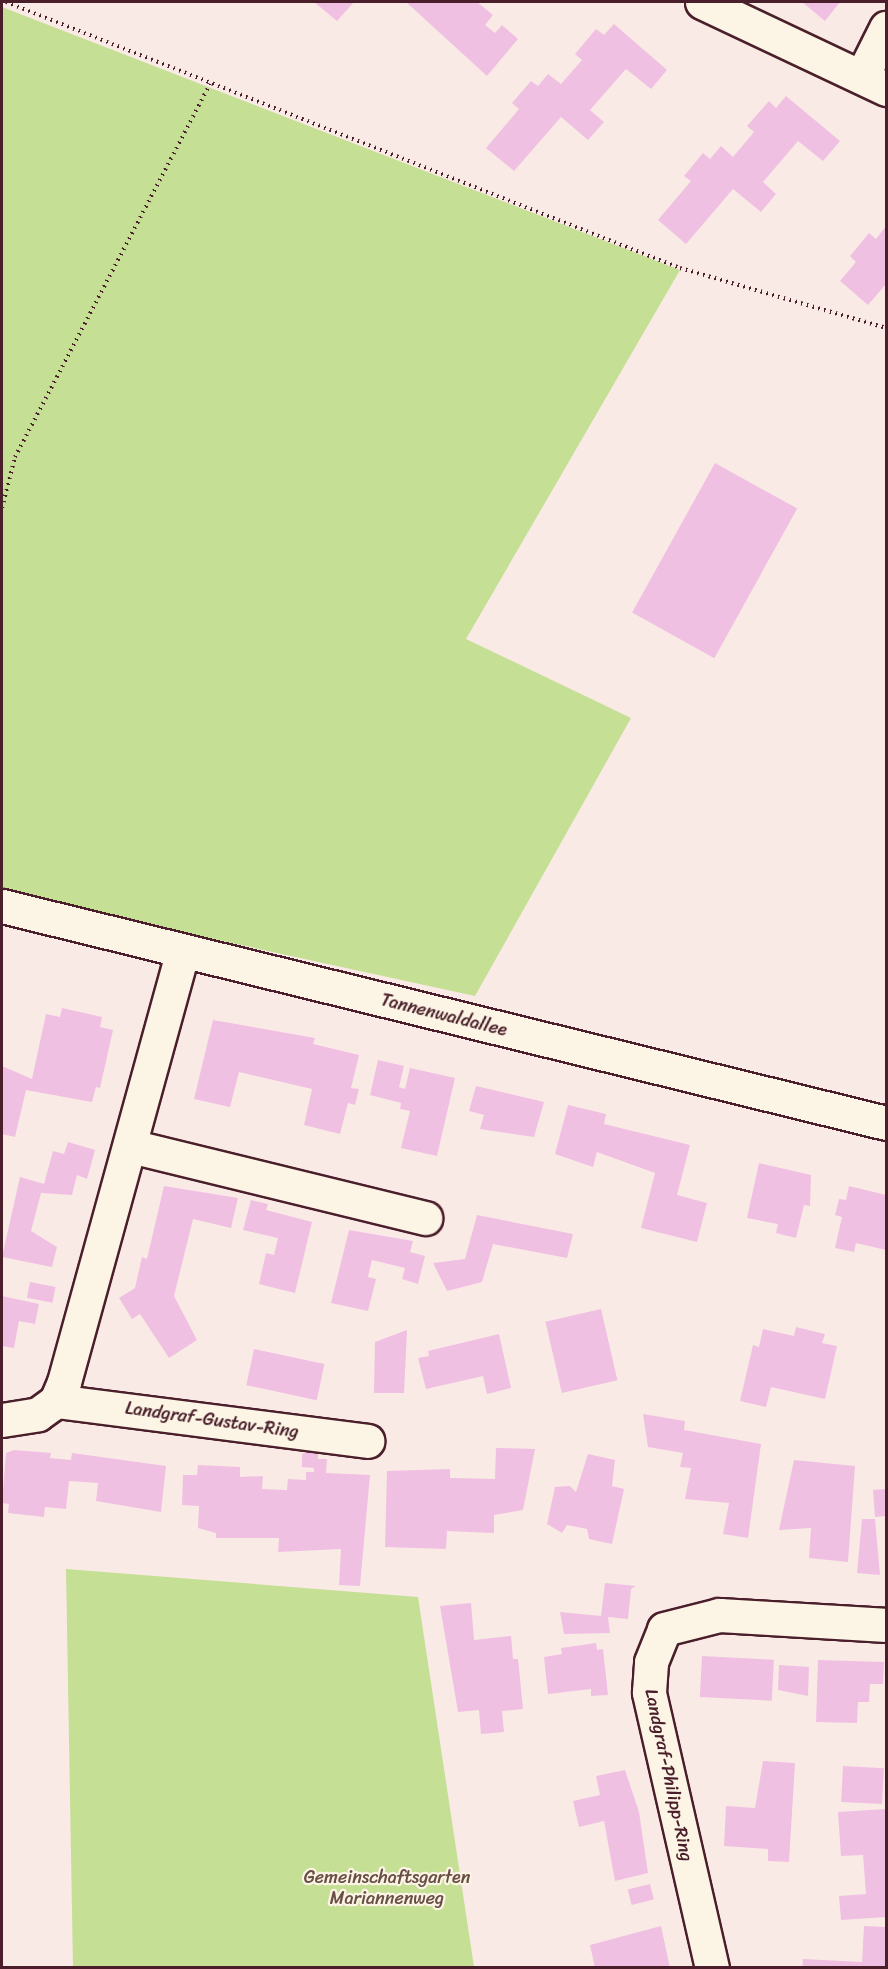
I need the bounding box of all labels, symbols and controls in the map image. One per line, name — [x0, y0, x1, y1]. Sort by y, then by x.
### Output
street label: Tannenwaldallee — [379, 989, 509, 1041]
street label: Landgraf-Gustav-Ring — [124, 1397, 300, 1443]
street label: Landgraf-Philipp-Ring — [640, 1687, 698, 1863]
park label: Gemeinschaftsgarten Mariannenweg — [304, 1867, 470, 1910]

